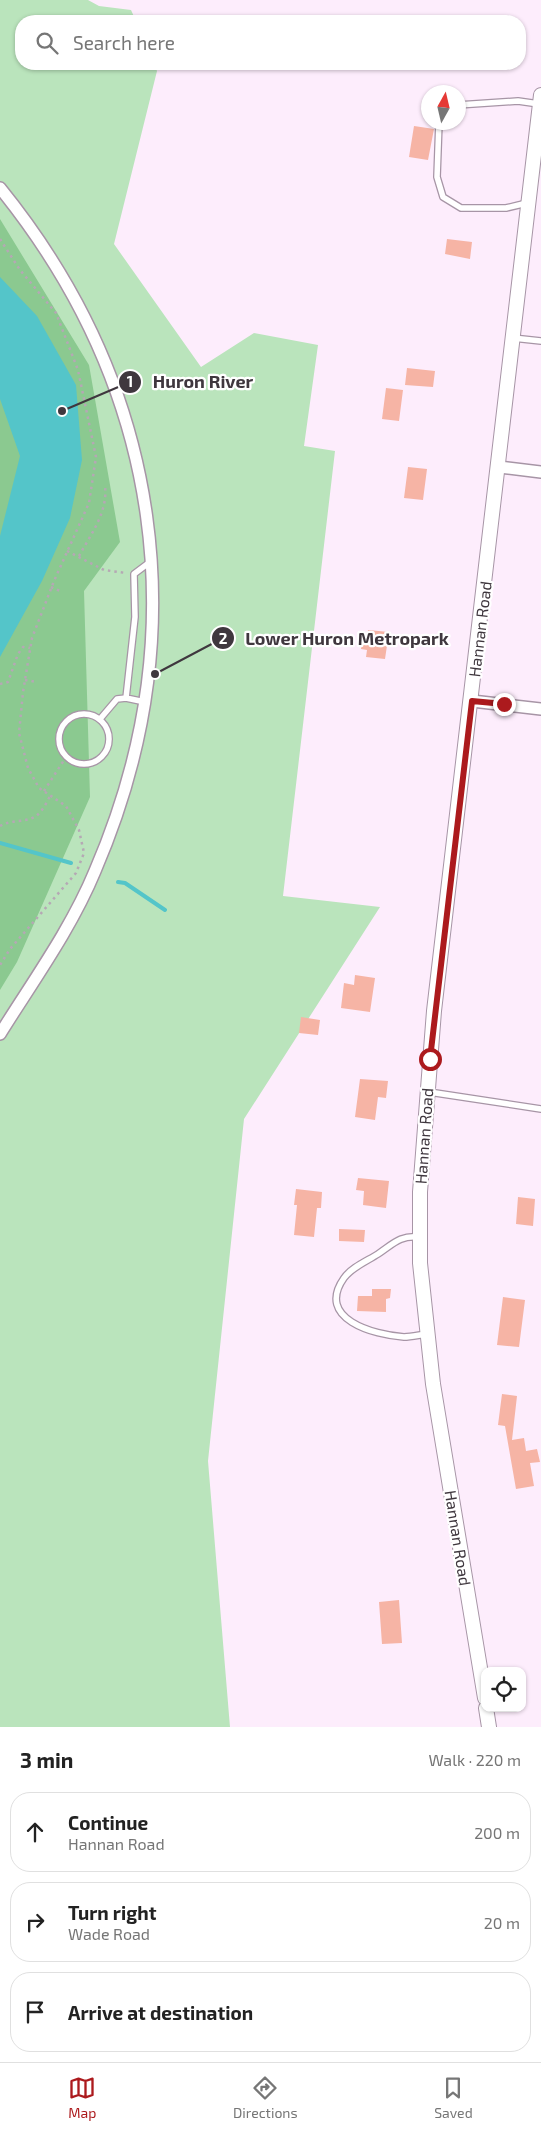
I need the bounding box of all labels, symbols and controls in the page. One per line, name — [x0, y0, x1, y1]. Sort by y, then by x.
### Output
search box — [15, 15, 526, 70]
icon: search — [33, 29, 61, 57]
text: Search here — [73, 31, 175, 54]
north arrow — [421, 85, 466, 130]
callout: Huron River — [118, 365, 263, 398]
text: Huron River — [153, 370, 254, 392]
text: 1 — [127, 372, 133, 390]
street label: Hannan Road — [464, 580, 495, 678]
callout: Lower Huron Metropark — [210, 622, 459, 655]
text: Lower Huron Metropark — [245, 627, 449, 649]
text: 2 — [219, 629, 228, 647]
route end — [493, 693, 516, 716]
route start — [419, 1048, 442, 1071]
street label: Hannan Road — [411, 1087, 436, 1185]
street label: Hannan Road — [442, 1489, 475, 1587]
map controls — [481, 1667, 526, 1712]
button: locate — [481, 1667, 526, 1712]
text: 3 min — [20, 1747, 73, 1772]
text: Walk · 220 m — [428, 1750, 521, 1769]
text: Continue — [68, 1811, 148, 1834]
icon: ahead — [21, 1818, 49, 1846]
text: 200 m — [474, 1823, 520, 1842]
text: Hannan Road — [68, 1834, 165, 1853]
text: Turn right — [68, 1901, 156, 1924]
icon: right — [21, 1908, 49, 1936]
text: 20 m — [484, 1913, 520, 1932]
text: Wade Road — [68, 1924, 150, 1943]
icon: arrive — [21, 1998, 49, 2026]
text: Arrive at destination — [68, 2001, 253, 2024]
tab: Map — [68, 2074, 96, 2121]
tab: Directions — [233, 2074, 298, 2121]
tab: Saved — [434, 2074, 473, 2121]

